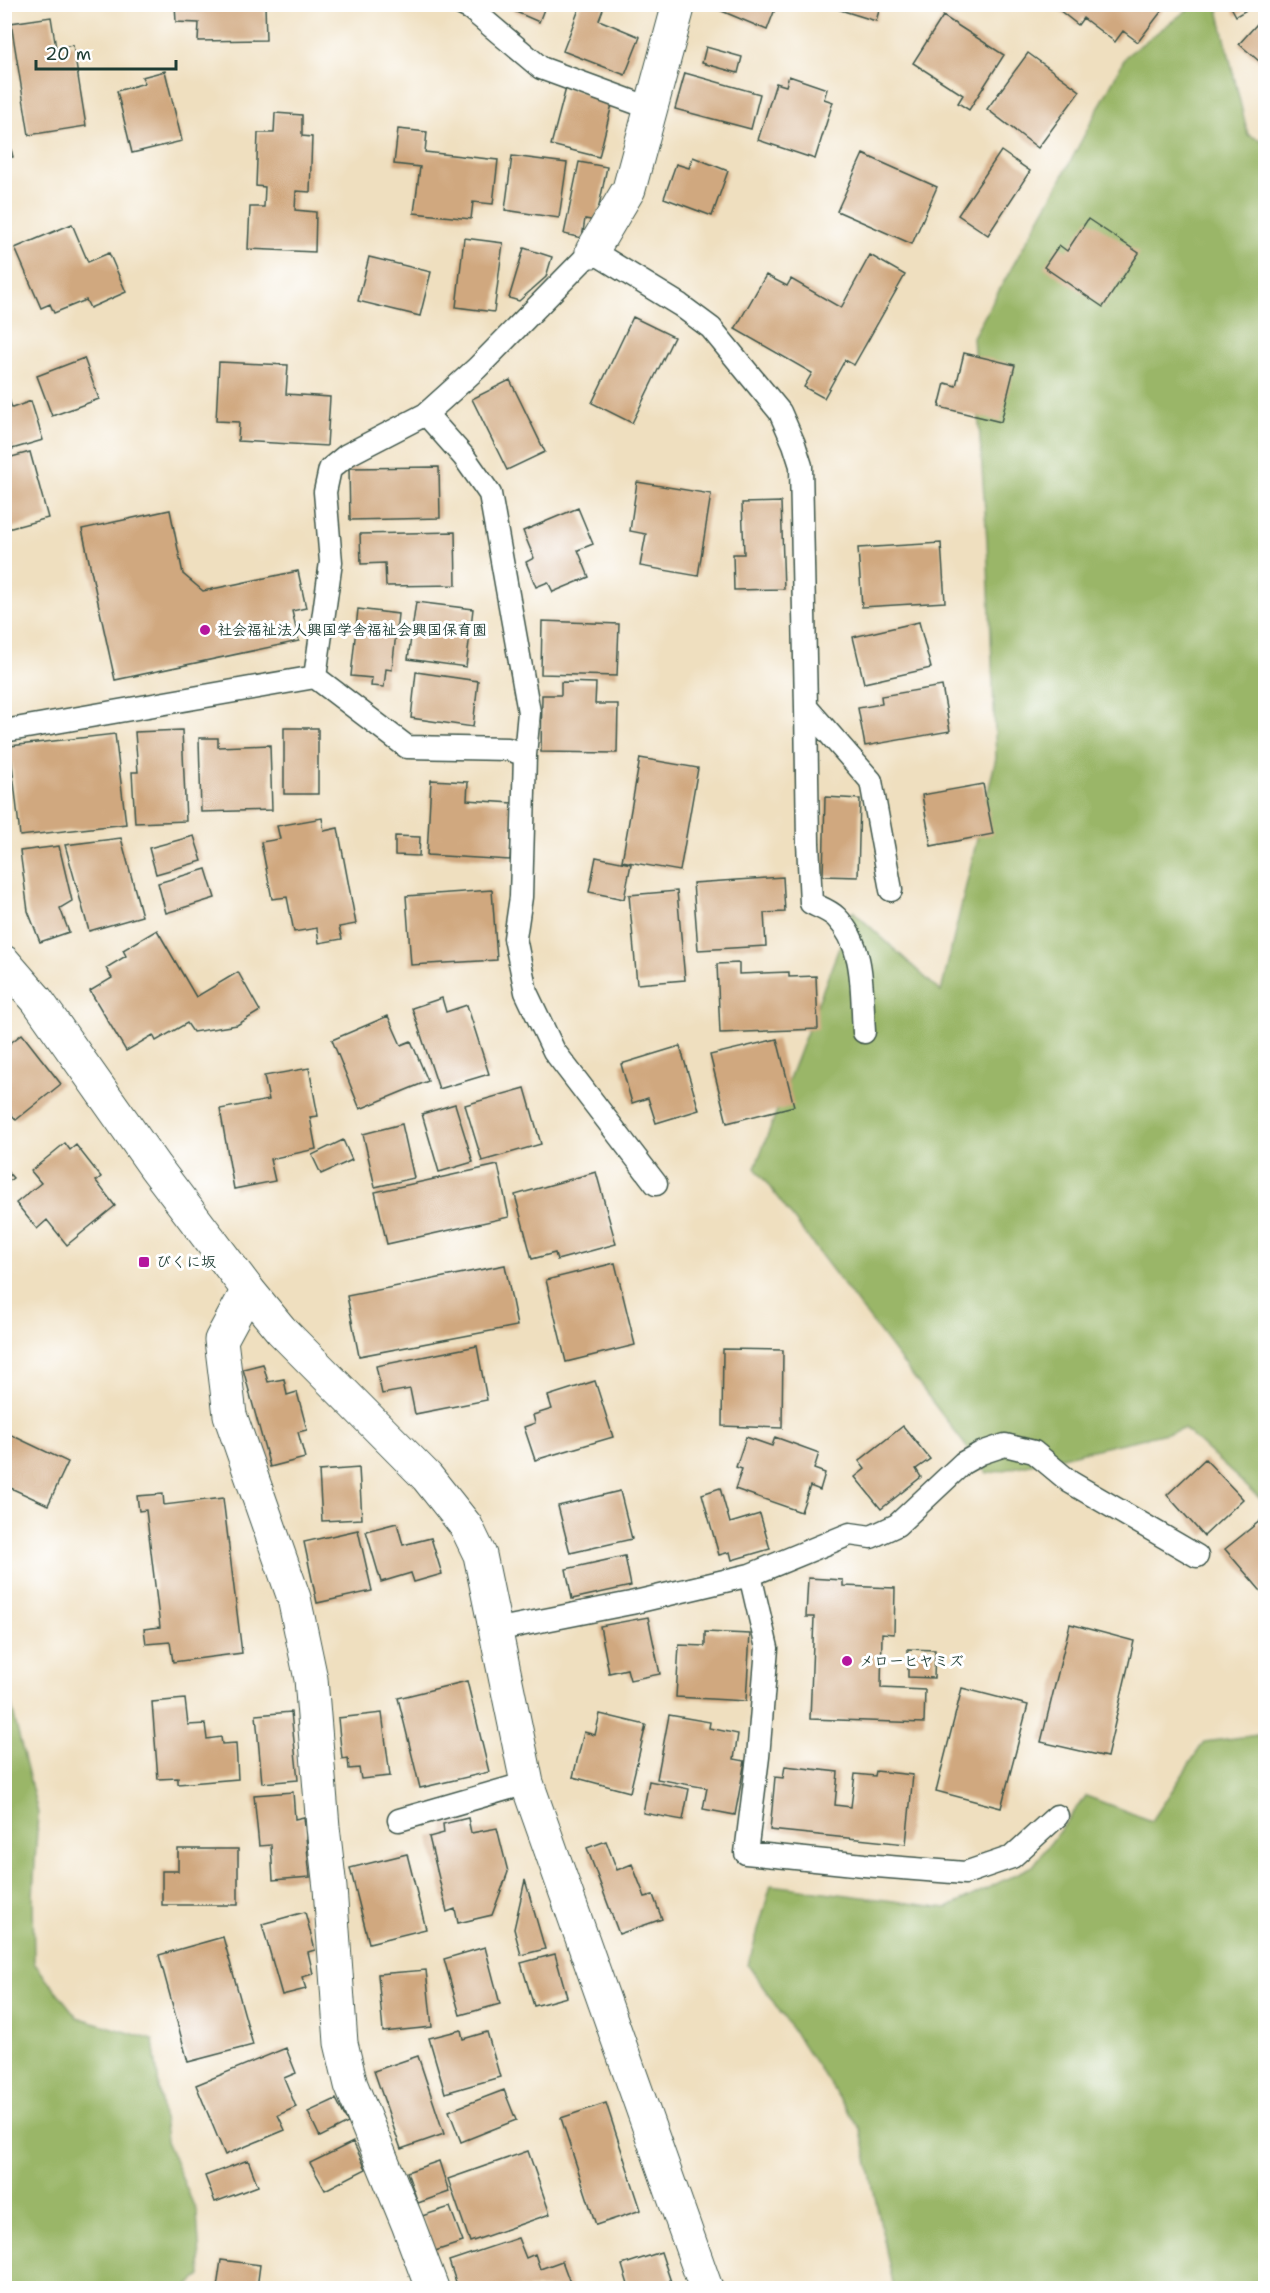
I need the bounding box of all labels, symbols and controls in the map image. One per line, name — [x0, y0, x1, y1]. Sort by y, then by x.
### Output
scale bar — [36, 33, 176, 71]
text: 20 m — [45, 42, 91, 66]
place label: 社会福祉法人興国学舎福祉会興国保育園 — [217, 620, 487, 640]
marker: 社会福祉法人興国学舎福祉会興国保育園 — [198, 623, 212, 637]
place label: びくに坂 — [156, 1252, 216, 1272]
marker: びくに坂 — [137, 1255, 151, 1269]
place label: メローヒヤミズ — [859, 1651, 964, 1671]
marker: メローヒヤミズ — [840, 1654, 854, 1668]

